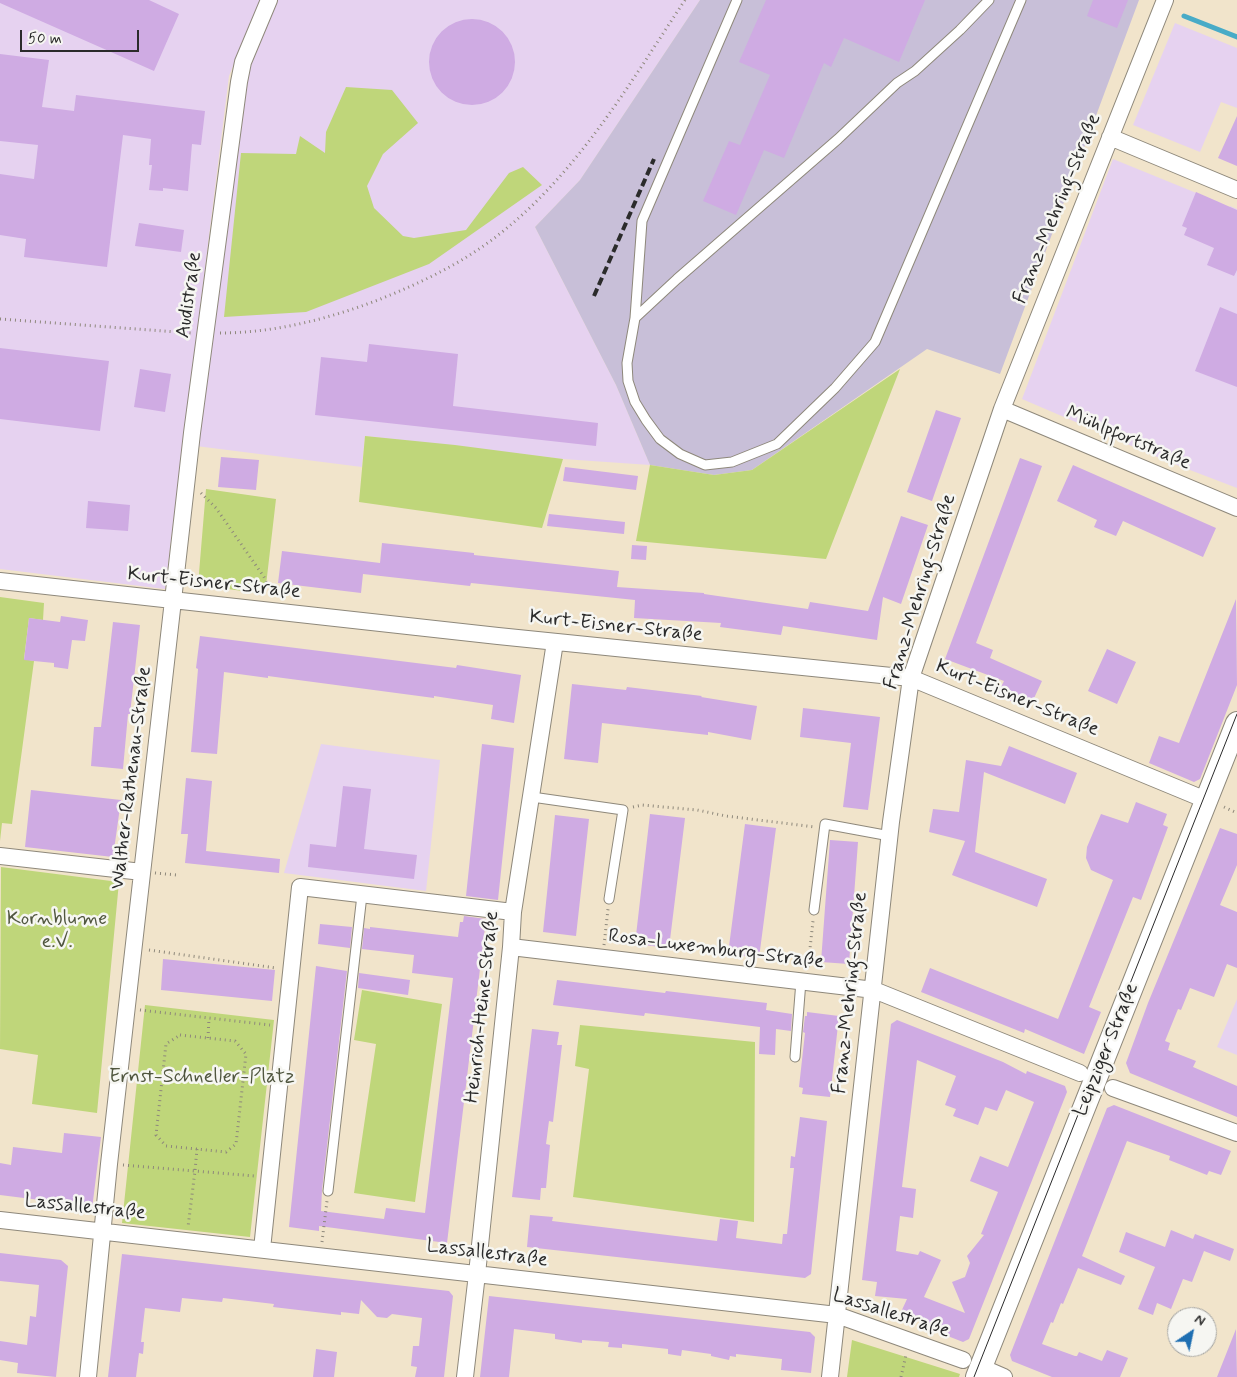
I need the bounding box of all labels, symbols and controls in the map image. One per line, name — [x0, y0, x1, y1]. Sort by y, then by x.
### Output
scale bar — [22, 20, 141, 52]
text: 50 m — [28, 29, 62, 49]
street label: Franz-Mehring-Straße — [1009, 110, 1107, 308]
street label: Audistraße — [172, 250, 208, 340]
street label: Mühlpfortstraße — [1062, 402, 1194, 476]
street label: Franz-Mehring-Straße — [880, 491, 962, 693]
street label: Kurt-Eisner-Straße — [126, 563, 302, 605]
street label: Kurt-Eisner-Straße — [528, 606, 704, 648]
street label: Kurt-Eisner-Straße — [932, 655, 1102, 743]
street label: Walther-Rathenau-Straße — [106, 665, 158, 891]
street label: Franz-Mehring-Straße — [828, 891, 874, 1095]
park label: Kornblume e.V. — [7, 908, 107, 955]
street label: Heinrich-Heine-Straße — [461, 910, 505, 1104]
street label: Rosa-Luxemburg-Straße — [607, 925, 825, 975]
street label: Leipziger Straße — [1069, 980, 1145, 1120]
park label: Ernst-Schneller-Platz — [109, 1066, 295, 1090]
street label: Lassallestraße — [23, 1190, 147, 1226]
street label: Lassallestraße — [425, 1235, 549, 1273]
street label: Lassallestraße — [829, 1284, 953, 1344]
north arrow — [1167, 1307, 1217, 1357]
text: N — [1191, 1310, 1209, 1330]

